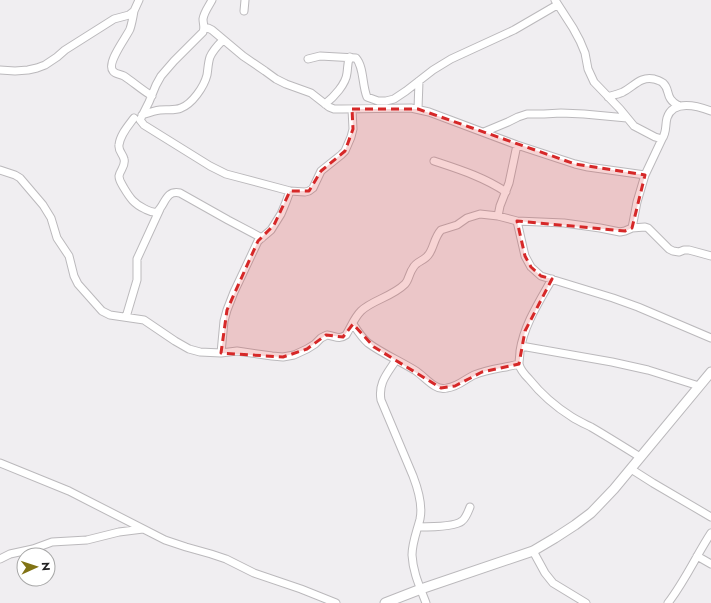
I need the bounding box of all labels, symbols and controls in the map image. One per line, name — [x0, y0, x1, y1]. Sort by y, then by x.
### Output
north arrow — [16, 547, 56, 587]
text: N — [38, 562, 54, 571]

